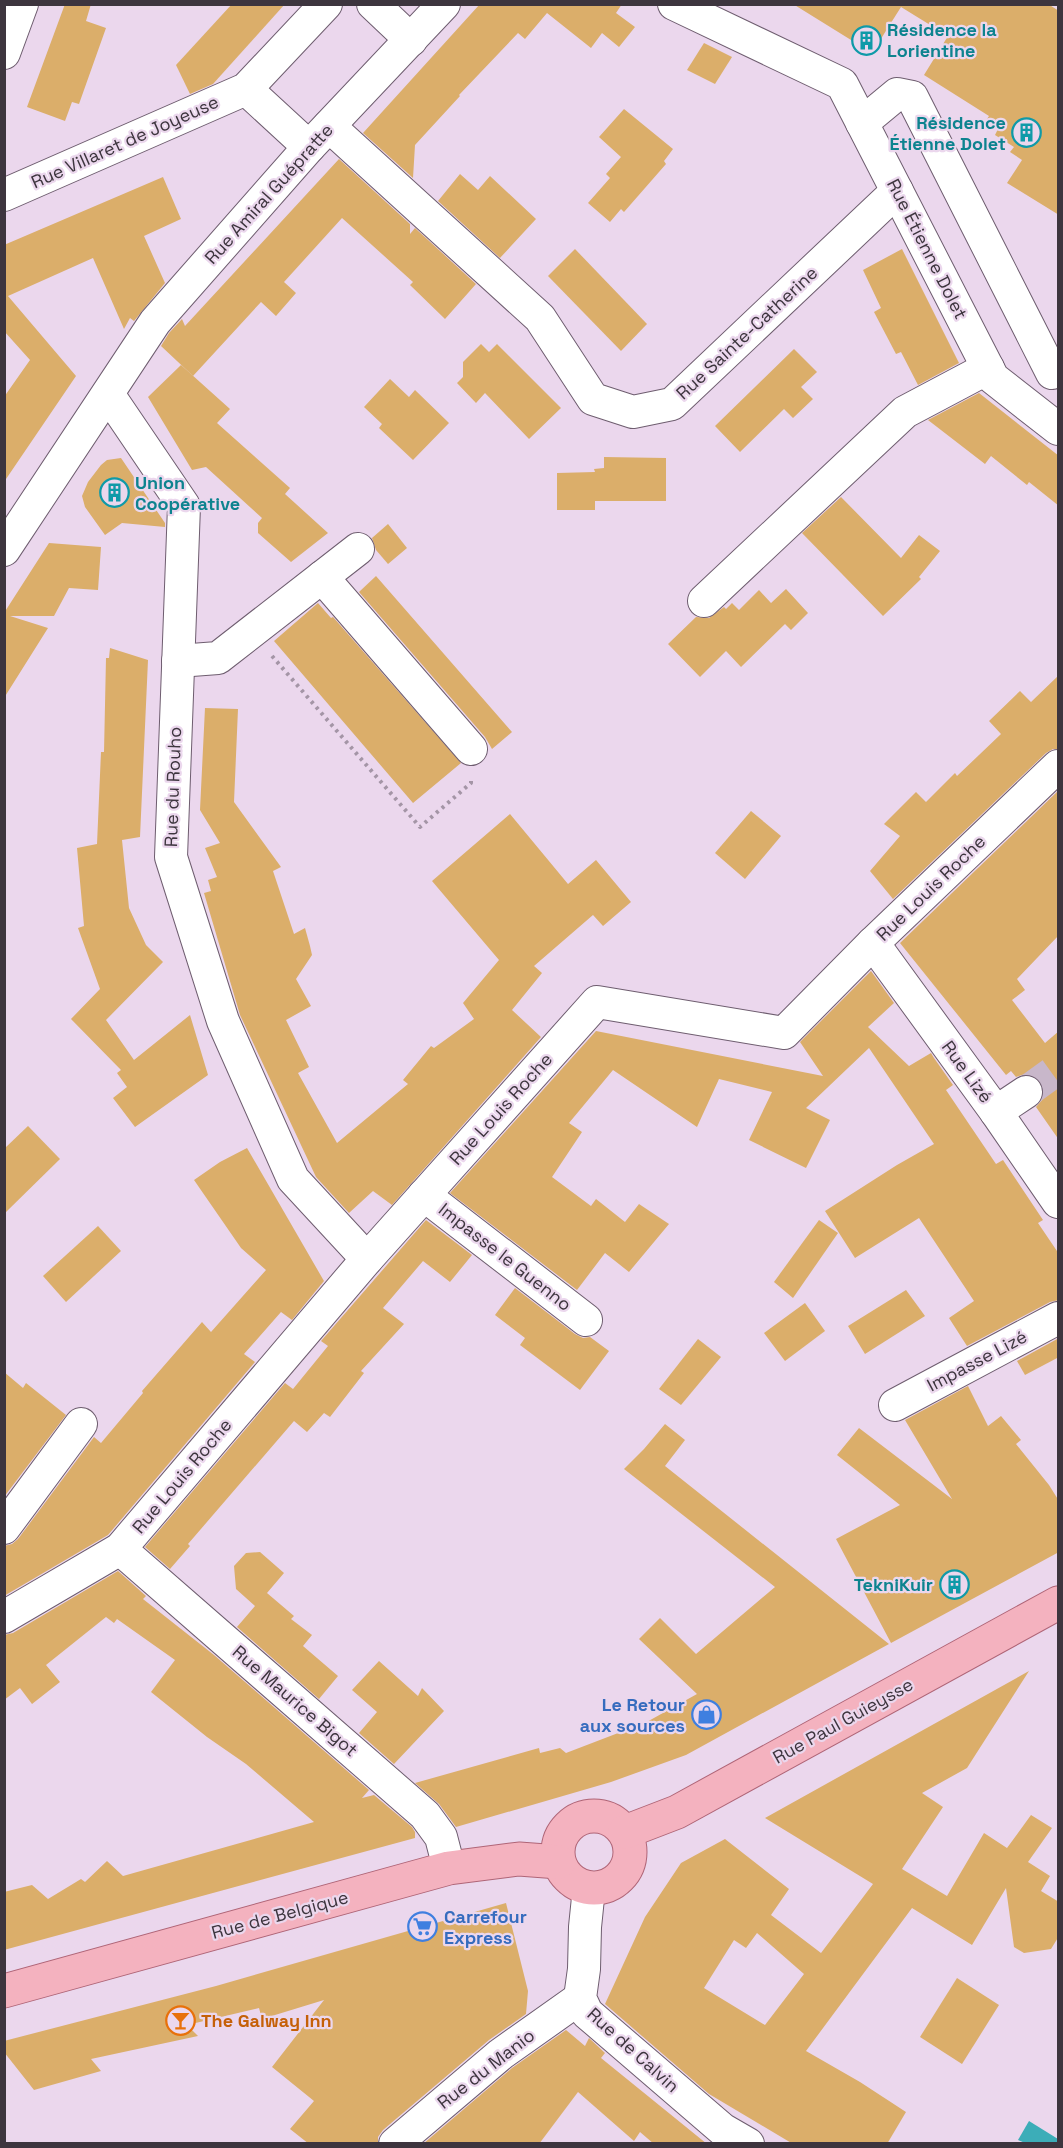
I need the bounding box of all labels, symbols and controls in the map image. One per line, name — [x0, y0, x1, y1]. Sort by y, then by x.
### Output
place label: Résidence la Lorientine — [887, 18, 997, 62]
building icon: Résidence la Lorientine — [850, 24, 882, 56]
street label: Rue Villaret de Joyeuse — [27, 90, 222, 193]
place label: Résidence Étienne Dolet — [889, 111, 1006, 155]
building icon: Résidence Étienne Dolet — [1011, 117, 1043, 149]
street label: Rue Amiral Guépratte — [199, 119, 338, 269]
street label: Rue Étienne Dolet — [882, 175, 973, 323]
street label: Rue Sainte-Catherine — [671, 261, 822, 404]
place label: Union Coopérative — [135, 471, 240, 515]
building icon: Union Coopérative — [98, 477, 130, 509]
street label: Rue du Rouho — [159, 726, 186, 848]
street label: Rue Louis Roche — [871, 830, 990, 946]
street label: Rue Lizé — [937, 1036, 998, 1107]
street label: Rue Louis Roche — [444, 1048, 557, 1170]
street label: Impasse le Guenno — [434, 1198, 576, 1316]
street label: Impasse Lizé — [923, 1325, 1031, 1397]
street label: Rue Louis Roche — [127, 1414, 236, 1538]
building icon: TekniKuir — [938, 1569, 970, 1601]
place label: TekniKuir — [854, 1573, 933, 1596]
street label: Rue Maurice Bigot — [228, 1640, 363, 1761]
street label: Rue Paul Guieysse — [768, 1672, 917, 1769]
place label: Le Retour aux sources — [580, 1693, 685, 1737]
shop icon: Le Retour aux sources — [690, 1699, 722, 1731]
street label: Rue de Belgique — [209, 1885, 351, 1944]
place label: Carrefour Express — [444, 1905, 527, 1949]
supermarket icon: Carrefour Express — [407, 1911, 439, 1943]
street label: Rue de Calvin — [583, 2002, 684, 2097]
bar icon: The Galway Inn — [164, 2005, 196, 2037]
place label: The Galway Inn — [201, 2009, 332, 2032]
street label: Rue du Manio — [432, 2023, 539, 2114]

